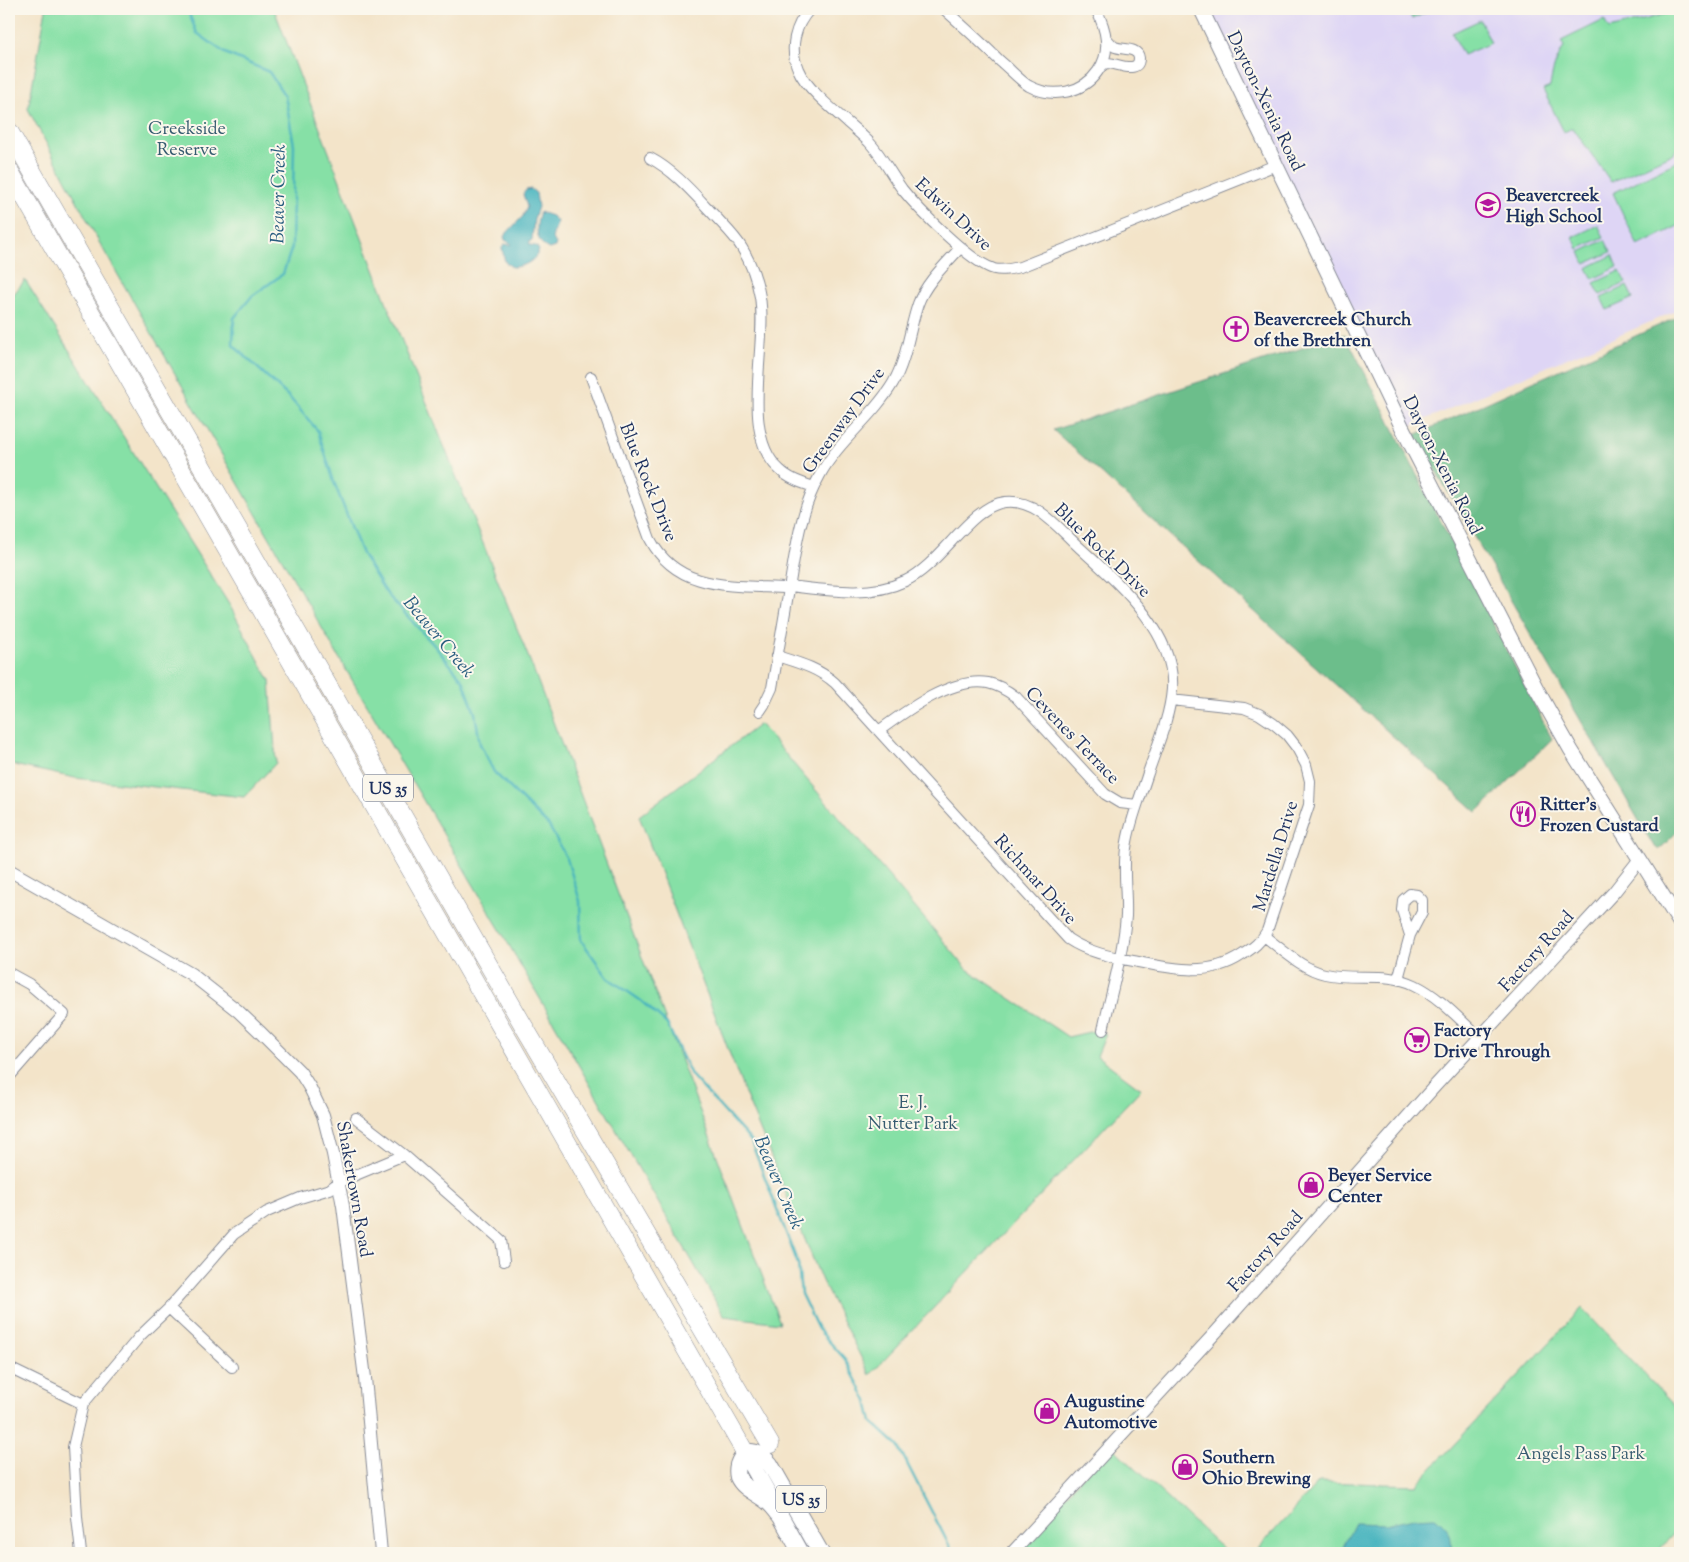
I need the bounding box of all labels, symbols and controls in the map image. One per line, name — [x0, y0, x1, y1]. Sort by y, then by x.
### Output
street label: Dayton-Xenia Road — [1219, 27, 1309, 176]
park label: Creekside Reserve — [148, 117, 226, 164]
water label: Beaver Creek — [265, 144, 294, 244]
street label: Edwin Drive — [908, 173, 997, 258]
place label: Beavercreek High School — [1506, 184, 1603, 231]
school or university icon: Beavercreek High School — [1475, 192, 1501, 218]
place label: Beavercreek Church of the Brethren — [1254, 308, 1412, 355]
church icon: Beavercreek Church of the Brethren — [1223, 316, 1249, 342]
street label: Greenway Drive — [797, 363, 892, 480]
street label: Dayton-Xenia Road — [1395, 392, 1488, 540]
street label: Blue Rock Drive — [612, 419, 683, 546]
street label: Blue Rock Drive — [1047, 498, 1156, 605]
water label: Beaver Creek — [396, 591, 481, 685]
street label: Cevenes Terrace — [1018, 682, 1125, 791]
road number: US 35 — [363, 774, 413, 801]
place label: Ritter's Frozen Custard — [1540, 793, 1660, 840]
street label: Mardella Drive — [1248, 798, 1306, 915]
restaurant icon: Ritter's Frozen Custard — [1510, 801, 1536, 827]
street label: Richmar Drive — [987, 830, 1082, 931]
street label: Factory Road — [1494, 906, 1581, 999]
place label: Factory Drive Through — [1434, 1019, 1551, 1066]
supermarket icon: Factory Drive Through — [1404, 1027, 1430, 1053]
park label: E. J. Nutter Park — [868, 1091, 958, 1138]
street label: Shakertown Road — [328, 1119, 378, 1260]
water label: Beaver Creek — [746, 1132, 810, 1234]
place label: Beyer Service Center — [1328, 1164, 1432, 1211]
shop icon: Beyer Service Center — [1298, 1172, 1324, 1198]
street label: Factory Road — [1223, 1206, 1310, 1299]
place label: Augustine Automotive — [1064, 1390, 1158, 1437]
shop icon: Augustine Automotive — [1034, 1398, 1060, 1424]
park label: Angels Pass Park — [1517, 1442, 1645, 1468]
place label: Southern Ohio Brewing — [1202, 1446, 1311, 1493]
shop icon: Southern Ohio Brewing — [1172, 1454, 1198, 1480]
road number: US 35 — [776, 1486, 826, 1512]

